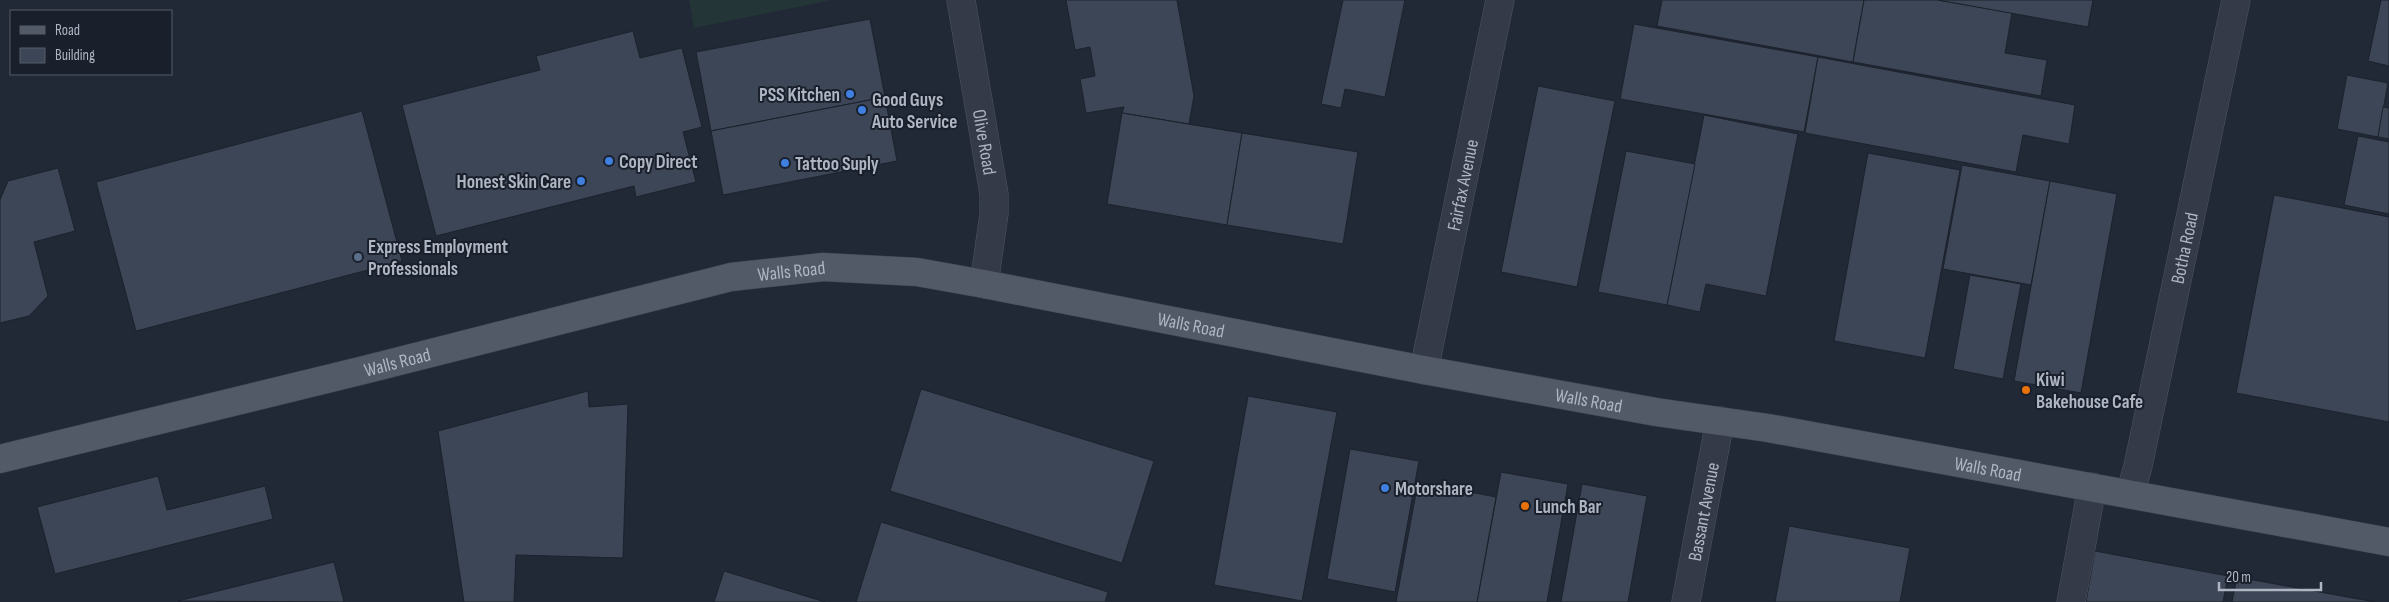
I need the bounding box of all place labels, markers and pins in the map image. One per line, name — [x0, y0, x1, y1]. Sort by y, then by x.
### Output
place label: PSS Kitchen — [759, 84, 840, 107]
marker: PSS Kitchen — [844, 88, 856, 100]
place label: Good Guys Auto Service — [871, 89, 957, 134]
marker: Good Guys Auto Service — [856, 104, 868, 116]
place label: Copy Direct — [619, 151, 698, 174]
place label: Tattoo Suply — [795, 153, 879, 176]
marker: Copy Direct — [603, 155, 615, 167]
marker: Tattoo Suply — [779, 157, 791, 169]
place label: Honest Skin Care — [457, 171, 571, 194]
marker: Honest Skin Care — [575, 175, 587, 187]
place label: Express Employment Professionals — [368, 236, 508, 281]
marker: Express Employment Professionals — [352, 251, 364, 263]
place label: Kiwi Bakehouse Cafe — [2036, 369, 2143, 414]
marker: Kiwi Bakehouse Cafe — [2020, 384, 2032, 396]
place label: Motorshare — [1395, 478, 1473, 501]
marker: Motorshare — [1379, 482, 1391, 494]
place label: Lunch Bar — [1535, 496, 1602, 519]
marker: Lunch Bar — [1519, 500, 1531, 512]

